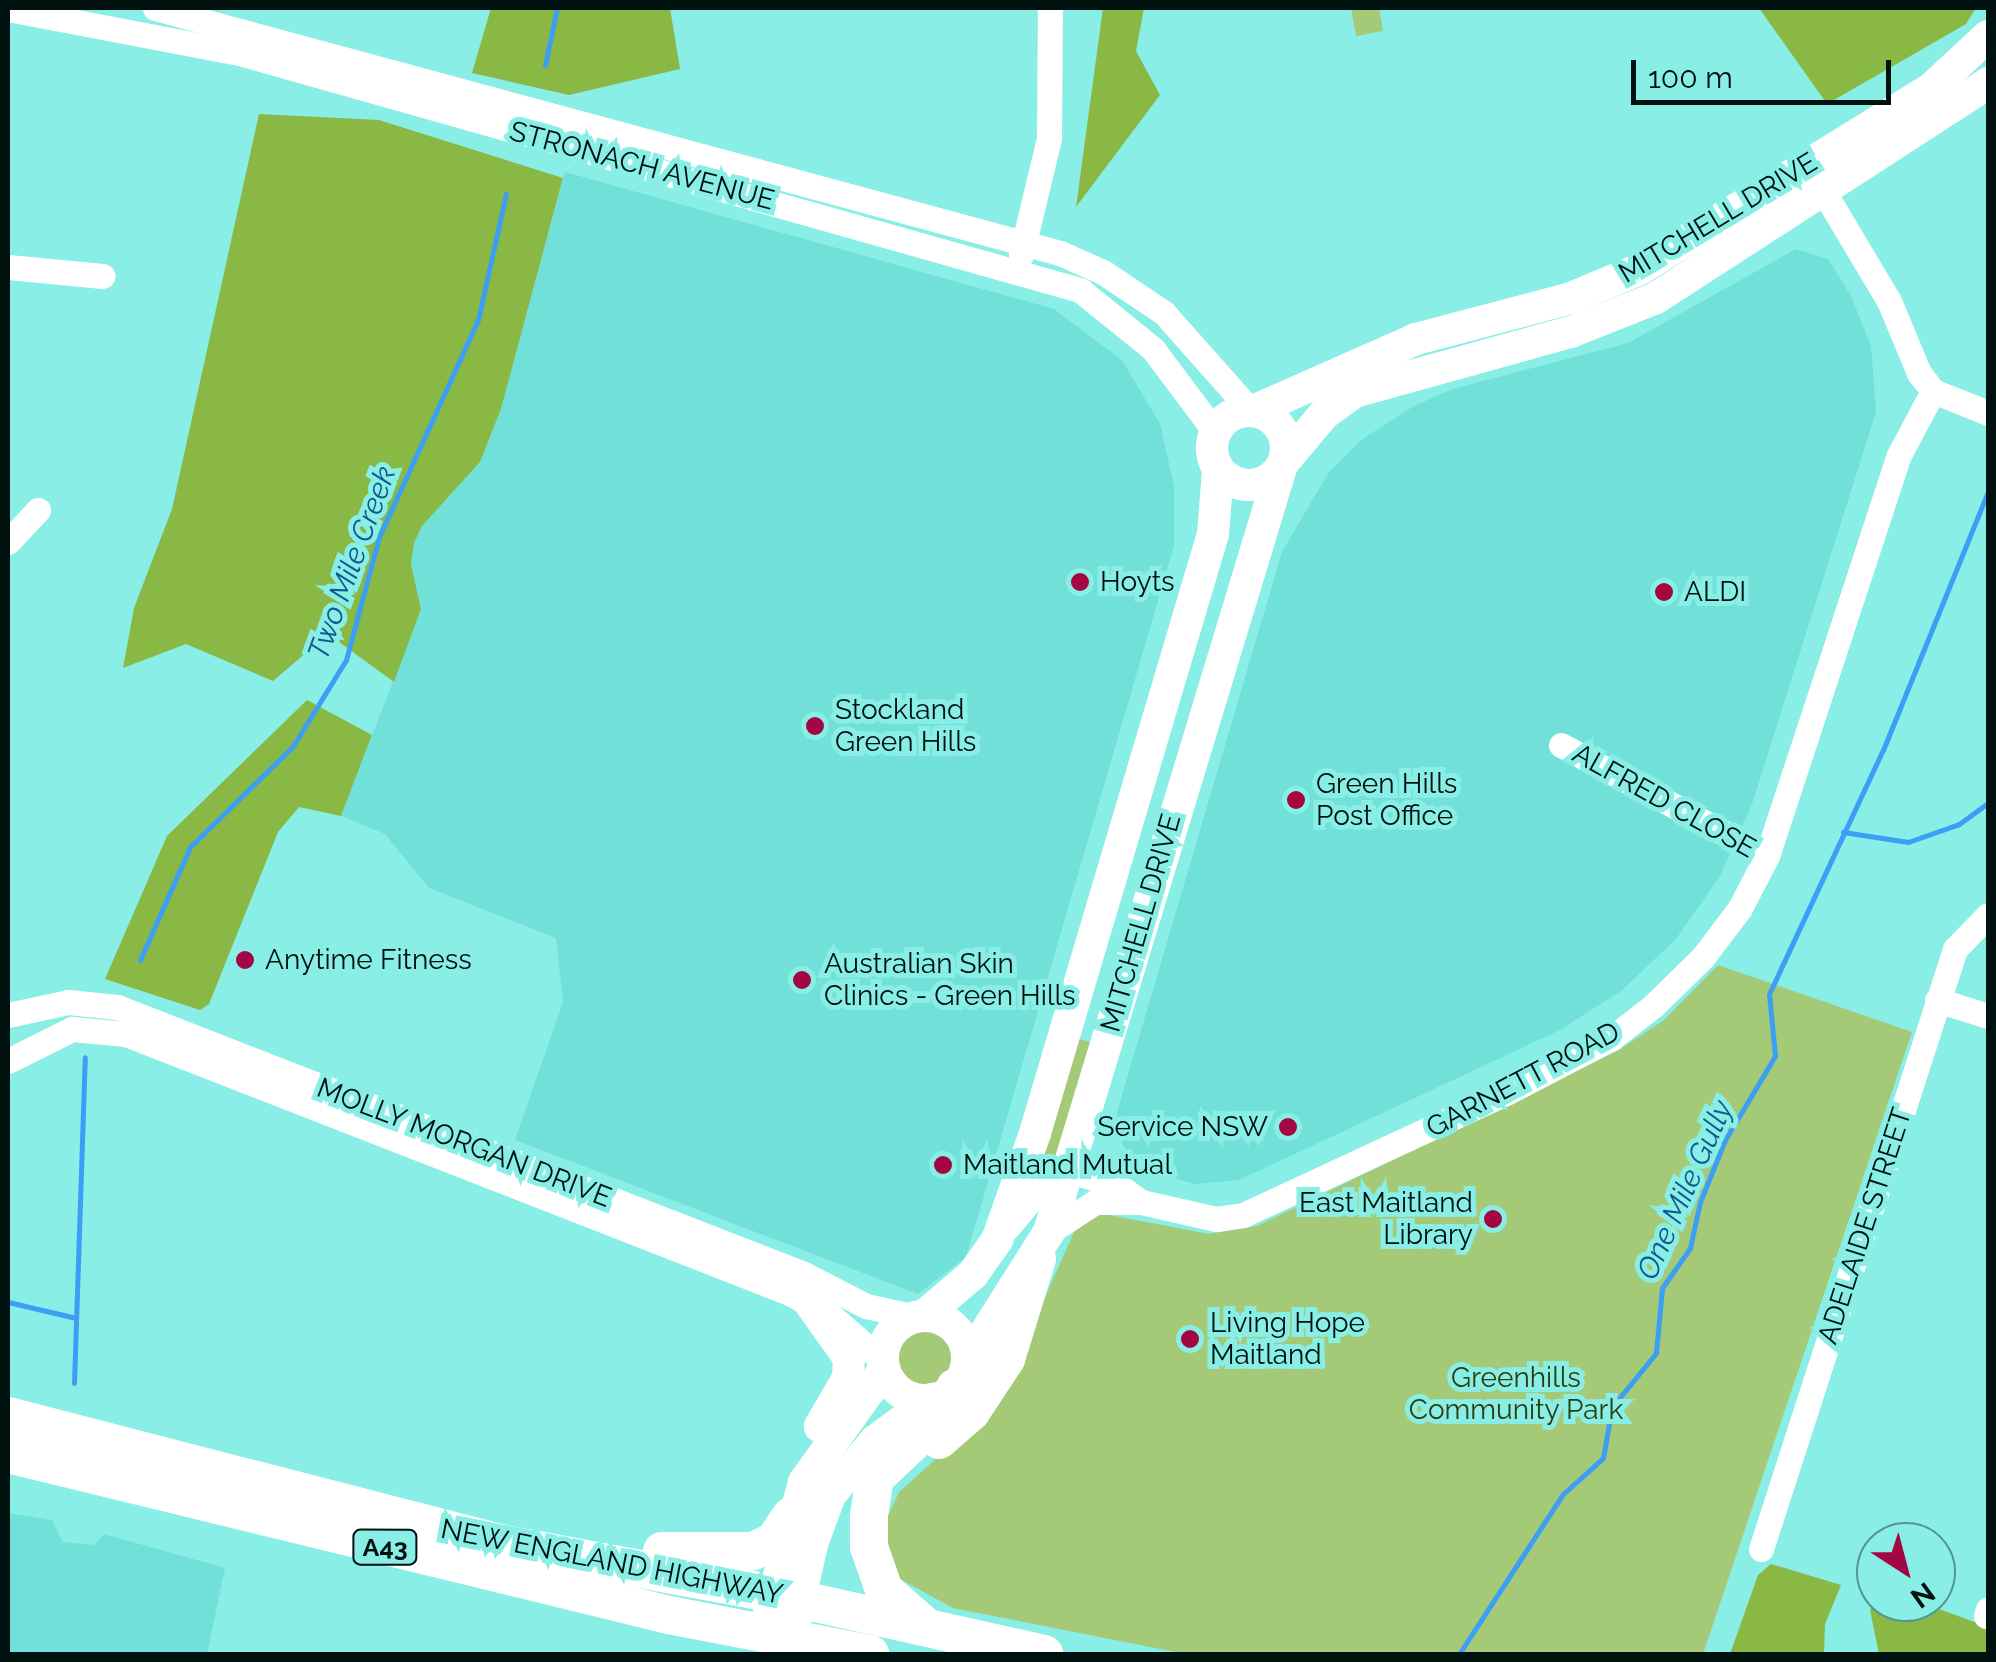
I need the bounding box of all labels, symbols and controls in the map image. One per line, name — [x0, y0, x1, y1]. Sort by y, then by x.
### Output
scale bar — [1636, 40, 1896, 102]
text: 100 m — [1648, 60, 1733, 95]
street label: STRONACH AVENUE — [506, 114, 778, 218]
street label: MITCHELL DRIVE — [1613, 145, 1823, 291]
water label: Two Mile Creek — [300, 461, 404, 665]
place label: Hoyts — [1100, 565, 1175, 599]
marker: Hoyts — [1069, 571, 1091, 593]
place label: ALDI — [1684, 575, 1746, 609]
marker: ALDI — [1653, 581, 1675, 603]
place label: Stockland Green Hills — [835, 693, 976, 759]
marker: Stockland Green Hills — [804, 715, 826, 737]
street label: ALFRED CLOSE — [1567, 737, 1761, 865]
place label: Green Hills Post Office — [1316, 767, 1457, 833]
marker: Green Hills Post Office — [1285, 789, 1307, 811]
street label: MITCHELL DRIVE — [1094, 810, 1188, 1036]
place label: Anytime Fitness — [265, 943, 472, 977]
place label: Australian Skin Clinics - Green Hills — [824, 947, 1076, 1013]
marker: Anytime Fitness — [234, 949, 256, 971]
marker: Australian Skin Clinics - Green Hills — [789, 967, 815, 993]
street label: GARNETT ROAD — [1420, 1015, 1626, 1145]
street label: MOLLY MORGAN DRIVE — [312, 1071, 616, 1215]
water label: One Mile Gully — [1629, 1095, 1741, 1285]
street label: ADELAIDE STREET — [1811, 1104, 1919, 1348]
place label: Service NSW — [1097, 1110, 1268, 1144]
marker: Service NSW — [1277, 1116, 1299, 1138]
place label: Maitland Mutual — [963, 1148, 1172, 1182]
marker: Maitland Mutual — [932, 1154, 954, 1176]
place label: East Maitland Library — [1299, 1186, 1473, 1252]
marker: East Maitland Library — [1482, 1208, 1504, 1230]
place label: Living Hope Maitland — [1210, 1306, 1365, 1372]
marker: Living Hope Maitland — [1179, 1328, 1201, 1350]
park label: Greenhills Community Park — [1408, 1361, 1624, 1427]
street label: NEW ENGLAND HIGHWAY — [438, 1512, 786, 1612]
north arrow — [1856, 1522, 1956, 1622]
road number: A43 — [350, 1527, 420, 1567]
text: N — [1904, 1575, 1941, 1615]

